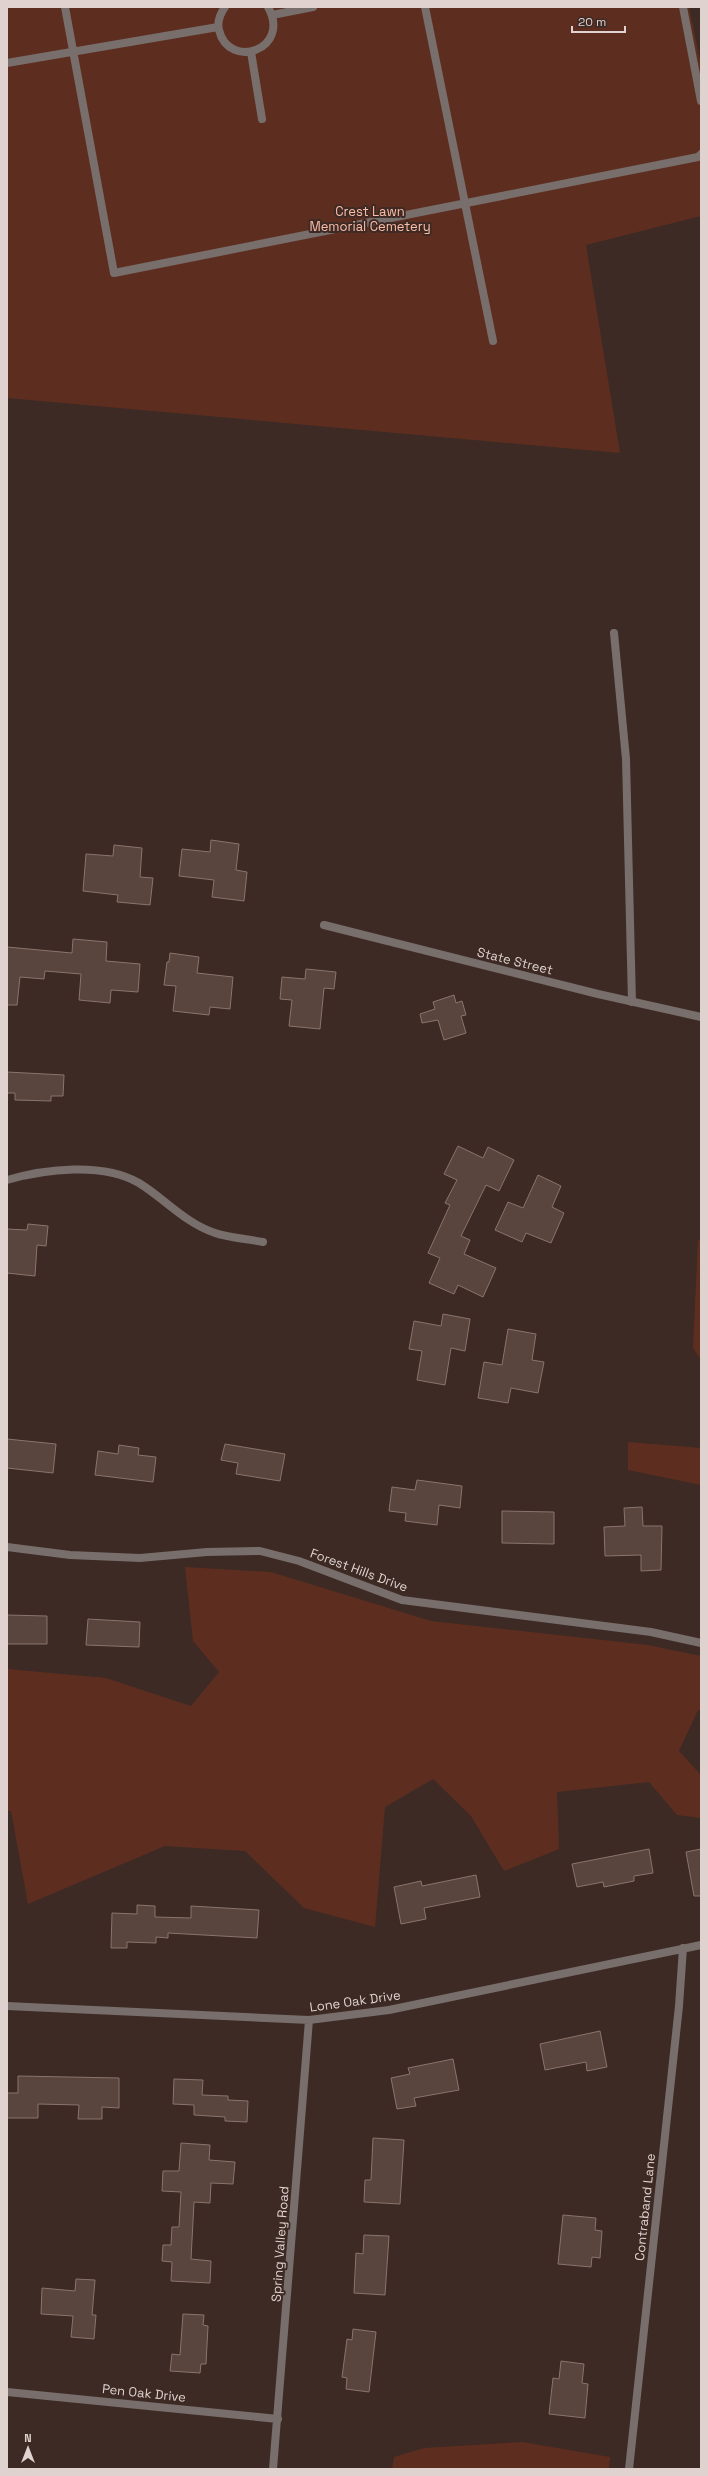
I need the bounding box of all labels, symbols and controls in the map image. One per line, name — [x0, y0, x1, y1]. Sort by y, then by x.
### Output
scale bar — [572, 8, 625, 34]
text: 20 m — [578, 14, 606, 30]
park label: Crest Lawn Memorial Cemetery — [309, 203, 431, 235]
street label: State Street — [475, 943, 555, 979]
street label: Forest Hills Drive — [308, 1544, 410, 1596]
street label: Lone Oak Drive — [308, 1986, 402, 2016]
street label: Contraband Lane — [631, 2152, 659, 2262]
street label: Spring Valley Road — [267, 2185, 293, 2303]
street label: Pen Oak Drive — [101, 2380, 187, 2406]
north arrow — [8, 2428, 48, 2468]
text: N — [24, 2431, 32, 2445]

